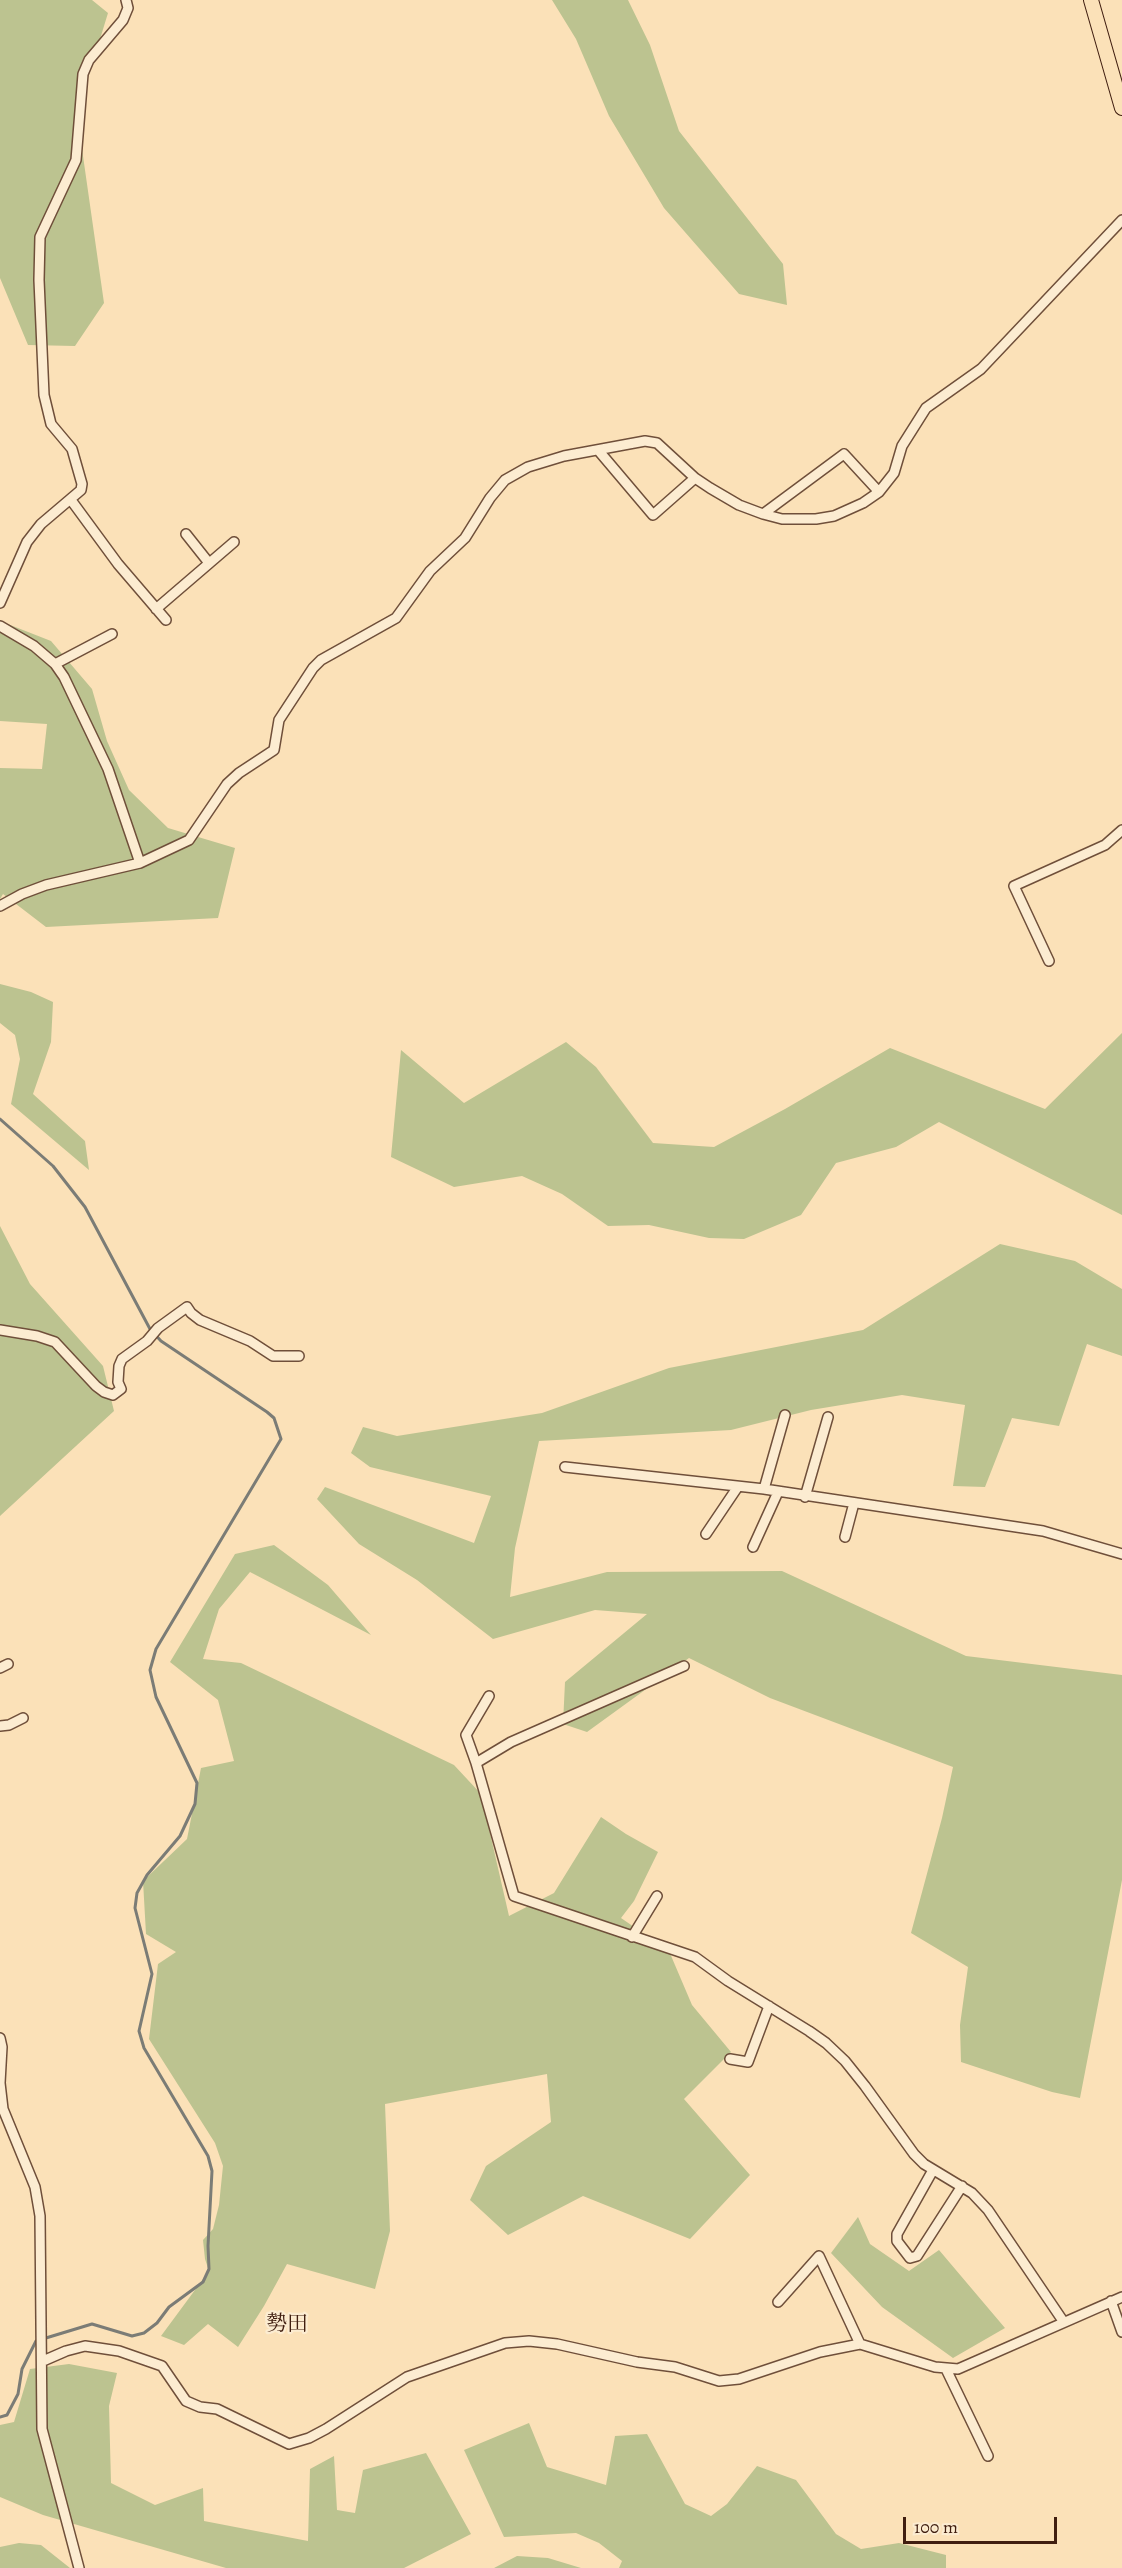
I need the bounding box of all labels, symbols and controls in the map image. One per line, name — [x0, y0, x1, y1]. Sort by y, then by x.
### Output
district label: 勢田 — [266, 2312, 308, 2338]
scale bar — [906, 2505, 1060, 2543]
text: 100 m — [914, 2515, 958, 2539]

